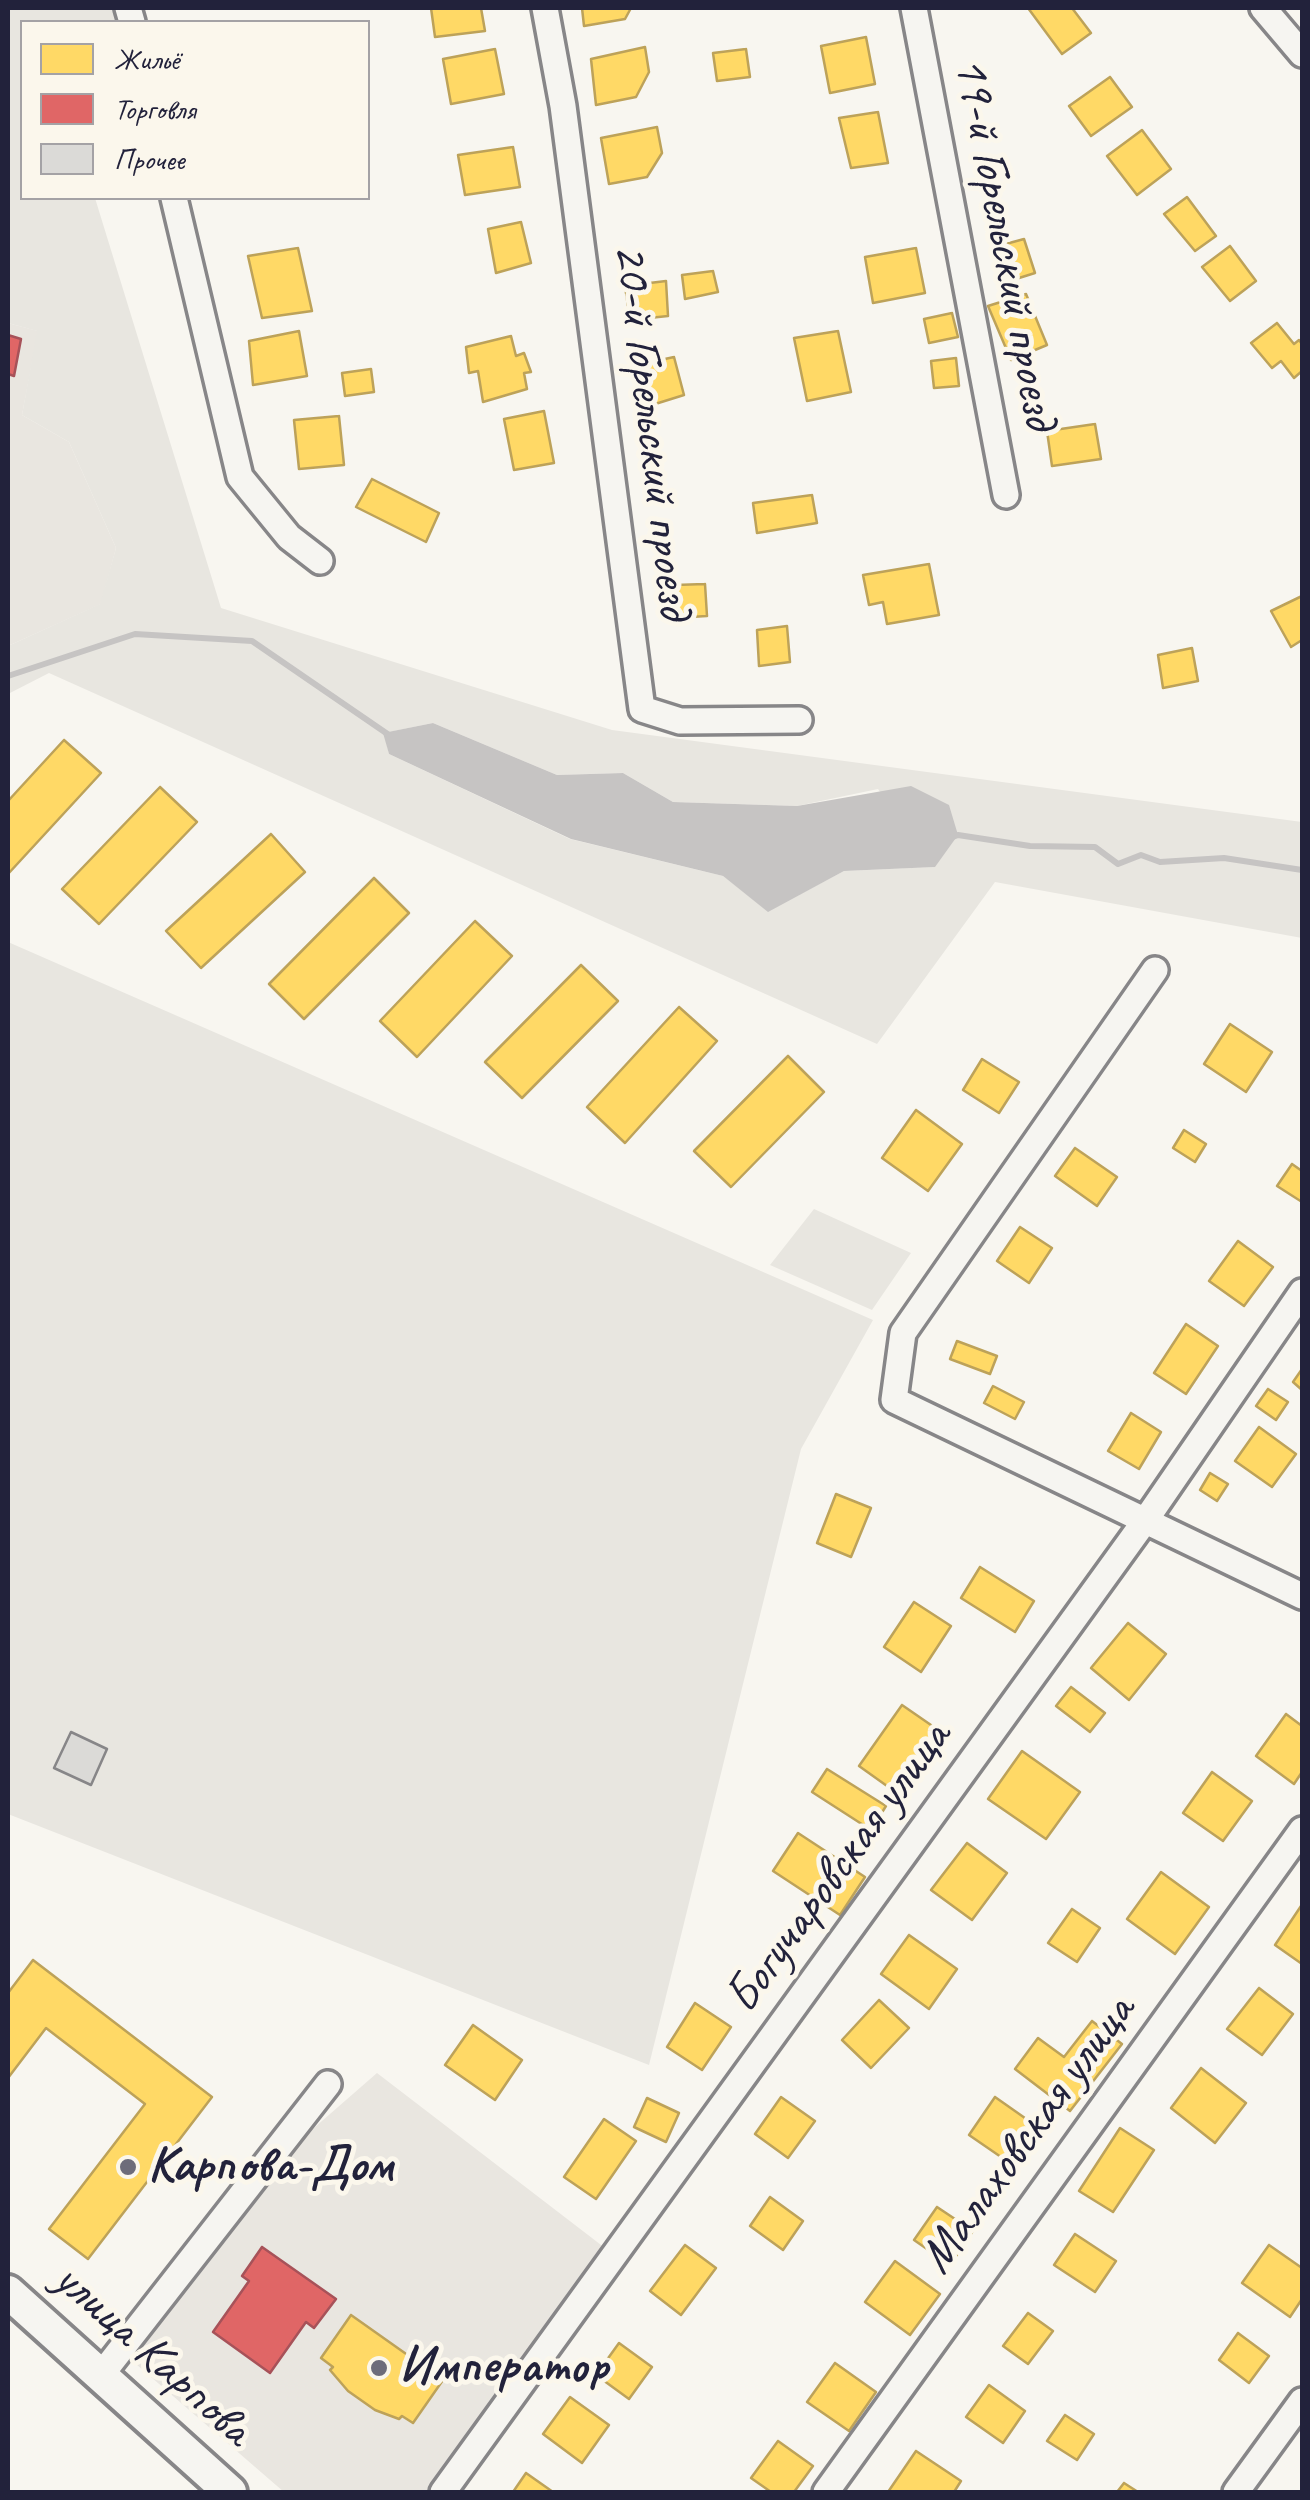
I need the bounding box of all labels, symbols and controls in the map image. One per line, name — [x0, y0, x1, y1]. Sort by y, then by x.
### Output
legend — [20, 20, 370, 200]
text: Жильё — [114, 40, 179, 78]
street label: 19-й Горельский проезд — [939, 52, 1069, 434]
text: Торговля — [114, 90, 195, 128]
text: Прочее — [114, 140, 185, 178]
street label: 20-й Горельский проезд — [598, 240, 704, 622]
street label: Богучаровская улица — [713, 1711, 965, 2025]
street label: Малаховская улица — [907, 1984, 1149, 2286]
place label: Карпова-Дом — [148, 2137, 393, 2197]
marker: Карпова-Дом — [117, 2156, 139, 2178]
street label: улица Карпова — [41, 2250, 263, 2460]
place label: Император — [399, 2338, 608, 2398]
marker: Император — [368, 2357, 390, 2379]

